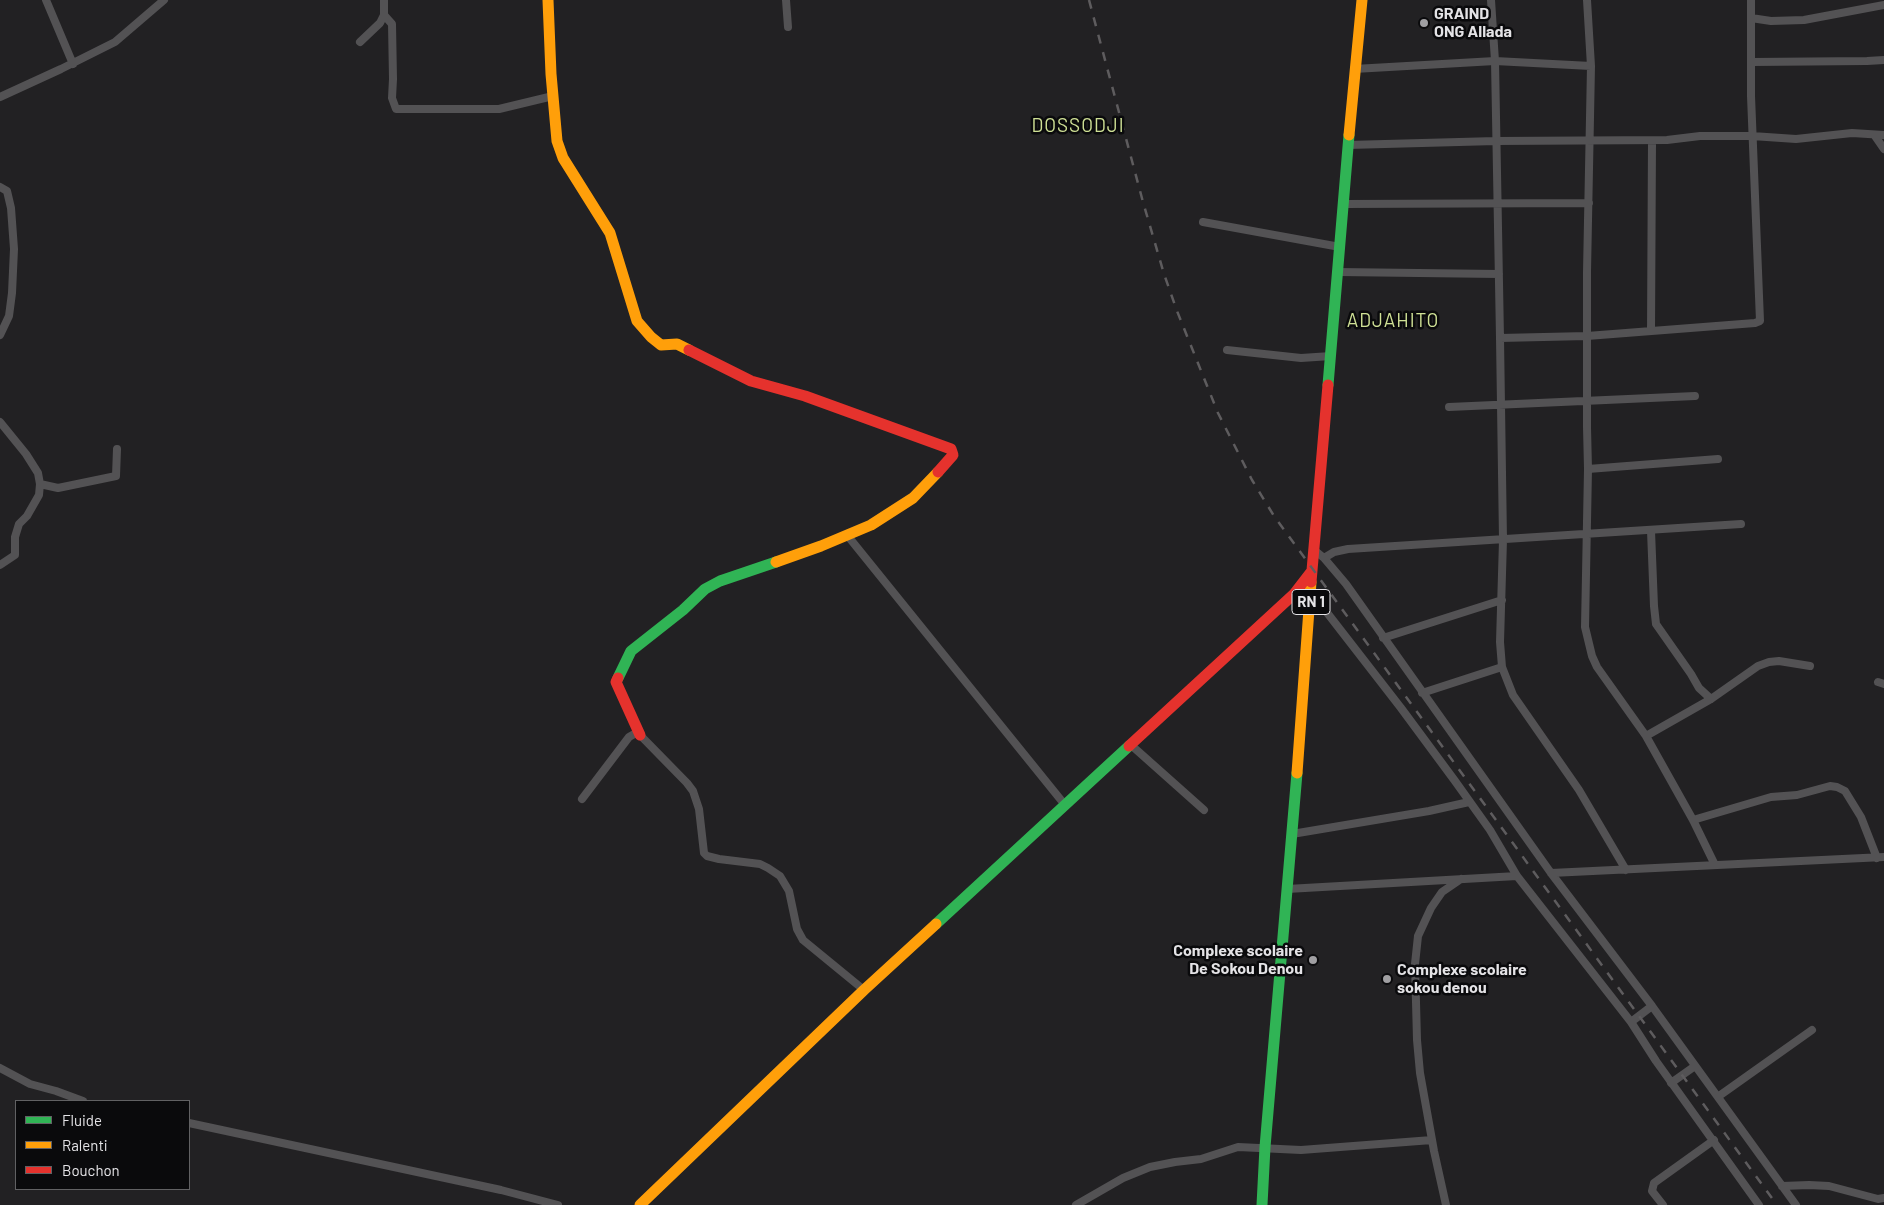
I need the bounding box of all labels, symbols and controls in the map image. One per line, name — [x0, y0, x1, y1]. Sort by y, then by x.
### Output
place label: GRAIND ONG Allada — [1434, 4, 1512, 42]
marker: GRAIND ONG Allada — [1418, 17, 1430, 29]
district label: DOSSODJI — [1030, 115, 1126, 137]
district label: ADJAHITO — [1346, 310, 1440, 332]
road number: RN 1 — [1292, 590, 1330, 614]
place label: Complexe scolaire De Sokou Denou — [1173, 941, 1303, 979]
marker: Complexe scolaire De Sokou Denou — [1307, 954, 1319, 966]
place label: Complexe scolaire sokou denou — [1397, 960, 1527, 998]
marker: Complexe scolaire sokou denou — [1381, 973, 1393, 985]
legend — [15, 1100, 190, 1190]
text: Fluide — [62, 1111, 102, 1129]
text: Ralenti — [62, 1136, 108, 1154]
text: Bouchon — [62, 1161, 120, 1179]

